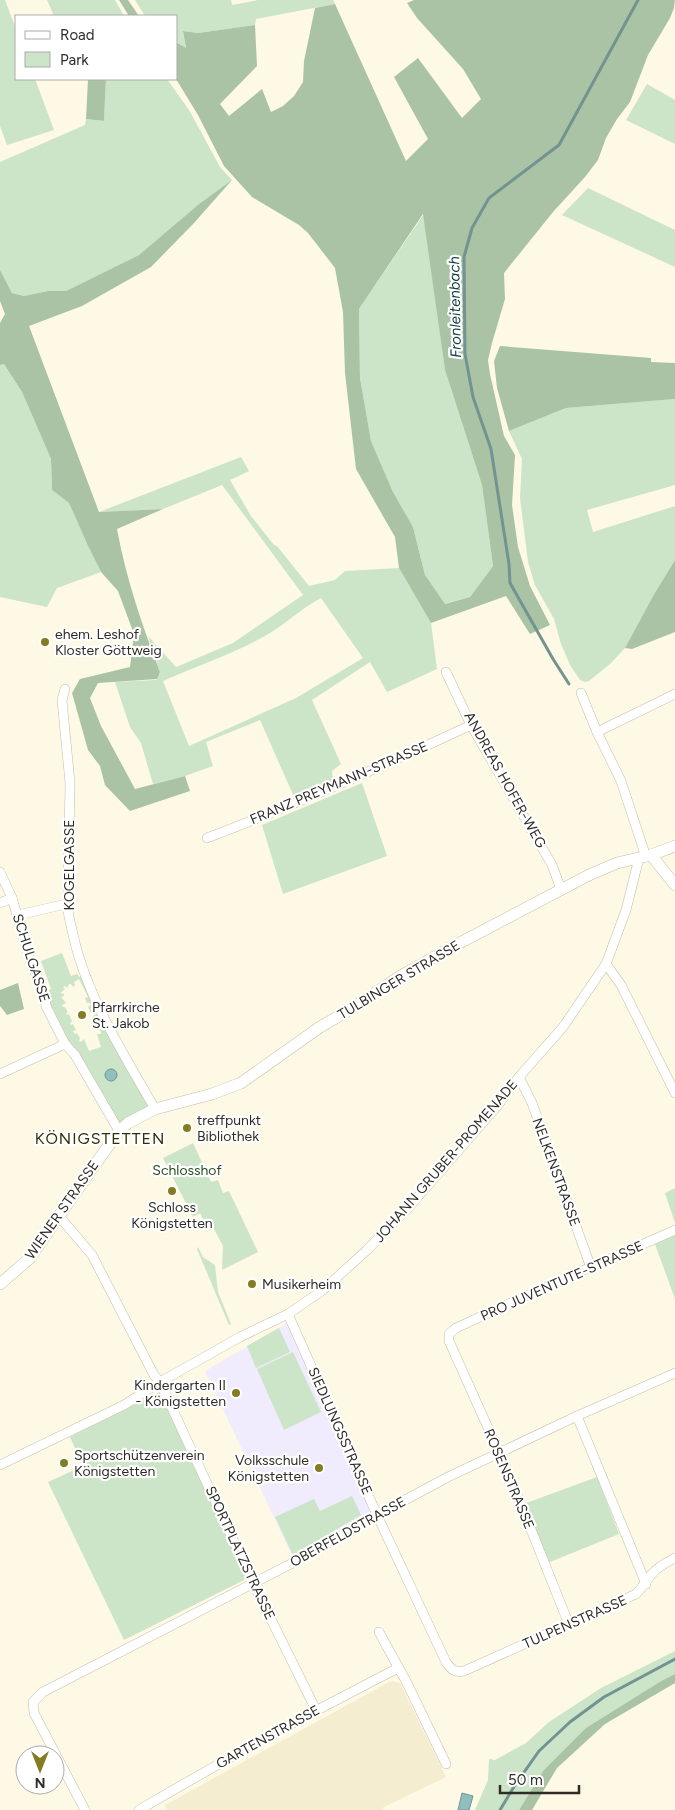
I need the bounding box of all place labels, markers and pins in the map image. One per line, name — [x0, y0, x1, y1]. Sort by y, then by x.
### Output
place label: ehem. Leshof Kloster Göttweig — [55, 626, 162, 659]
marker: ehem. Leshof Kloster Göttweig — [39, 636, 51, 648]
place label: Pfarrkirche St. Jakob — [92, 999, 160, 1032]
marker: Pfarrkirche St. Jakob — [76, 1009, 88, 1021]
place label: treffpunkt Bibliothek — [197, 1112, 261, 1145]
marker: treffpunkt Bibliothek — [181, 1122, 193, 1134]
marker: Schloss Königstetten — [166, 1185, 178, 1197]
place label: Schloss Königstetten — [131, 1199, 213, 1232]
place label: Musikerheim — [262, 1276, 341, 1293]
marker: Musikerheim — [246, 1278, 258, 1290]
place label: Kindergarten II - Königstetten — [134, 1377, 226, 1410]
marker: Kindergarten II - Königstetten — [230, 1387, 242, 1399]
place label: Sportschützenverein Königstetten — [74, 1447, 205, 1480]
place label: Volksschule Königstetten — [228, 1452, 309, 1485]
marker: Sportschützenverein Königstetten — [58, 1457, 70, 1469]
marker: Volksschule Königstetten — [313, 1462, 325, 1474]

